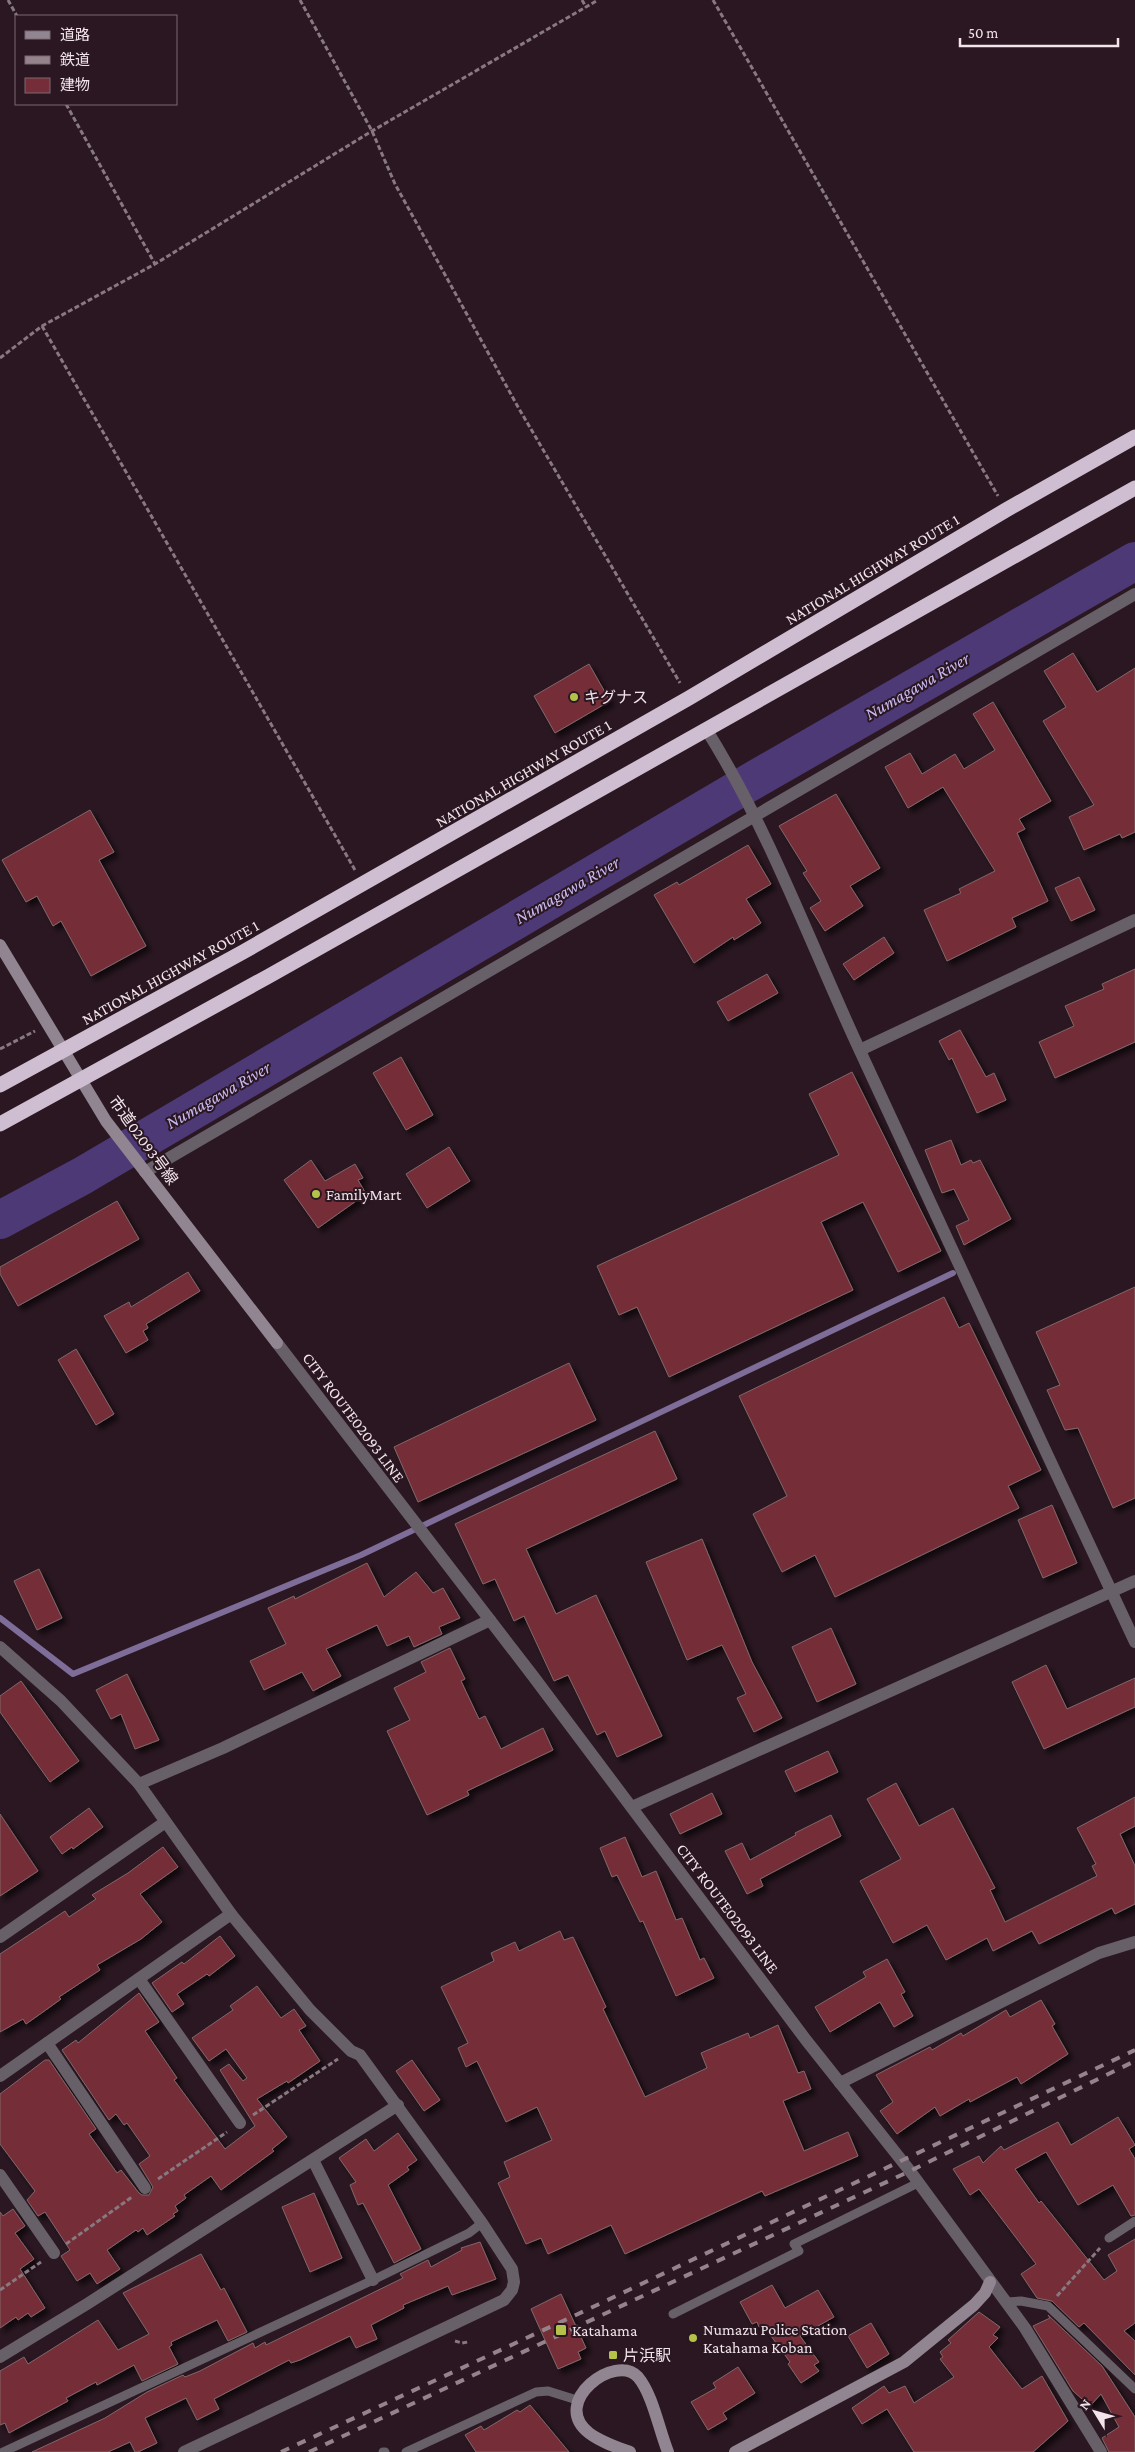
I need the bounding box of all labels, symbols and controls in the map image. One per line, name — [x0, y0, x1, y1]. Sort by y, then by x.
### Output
legend — [15, 15, 178, 105]
scale bar — [960, 15, 1118, 47]
text: 50 m — [968, 25, 998, 41]
text: 道路 — [60, 27, 90, 43]
text: 鉄道 — [60, 52, 90, 68]
text: 建物 — [60, 77, 90, 93]
street label: NATIONAL HIGHWAY ROUTE 1 — [782, 511, 962, 628]
water label: Numagawa River — [861, 648, 973, 724]
place label: キグナス — [584, 689, 648, 706]
marker: キグナス — [568, 691, 580, 703]
street label: NATIONAL HIGHWAY ROUTE 1 — [433, 716, 614, 831]
water label: Numagawa River — [511, 852, 623, 928]
street label: NATIONAL HIGHWAY ROUTE 1 — [79, 917, 262, 1028]
water label: Numagawa River — [162, 1057, 274, 1133]
street label: 市道02093号線 — [106, 1093, 181, 1188]
place label: FamilyMart — [326, 1186, 402, 1204]
marker: FamilyMart — [310, 1188, 322, 1200]
street label: CITY ROUTE02093 LINE — [299, 1349, 408, 1486]
street label: CITY ROUTE02093 LINE — [673, 1840, 782, 1977]
place label: Numazu Police Station Katahama Koban — [703, 2321, 848, 2356]
place label: Katahama — [572, 2322, 638, 2339]
marker: Katahama — [554, 2323, 568, 2337]
marker: Numazu Police Station Katahama Koban — [687, 2332, 699, 2344]
place label: 片浜駅 — [623, 2347, 671, 2364]
marker: 片浜駅 — [607, 2349, 619, 2361]
north arrow — [1070, 2387, 1120, 2437]
text: N — [1075, 2395, 1094, 2413]

